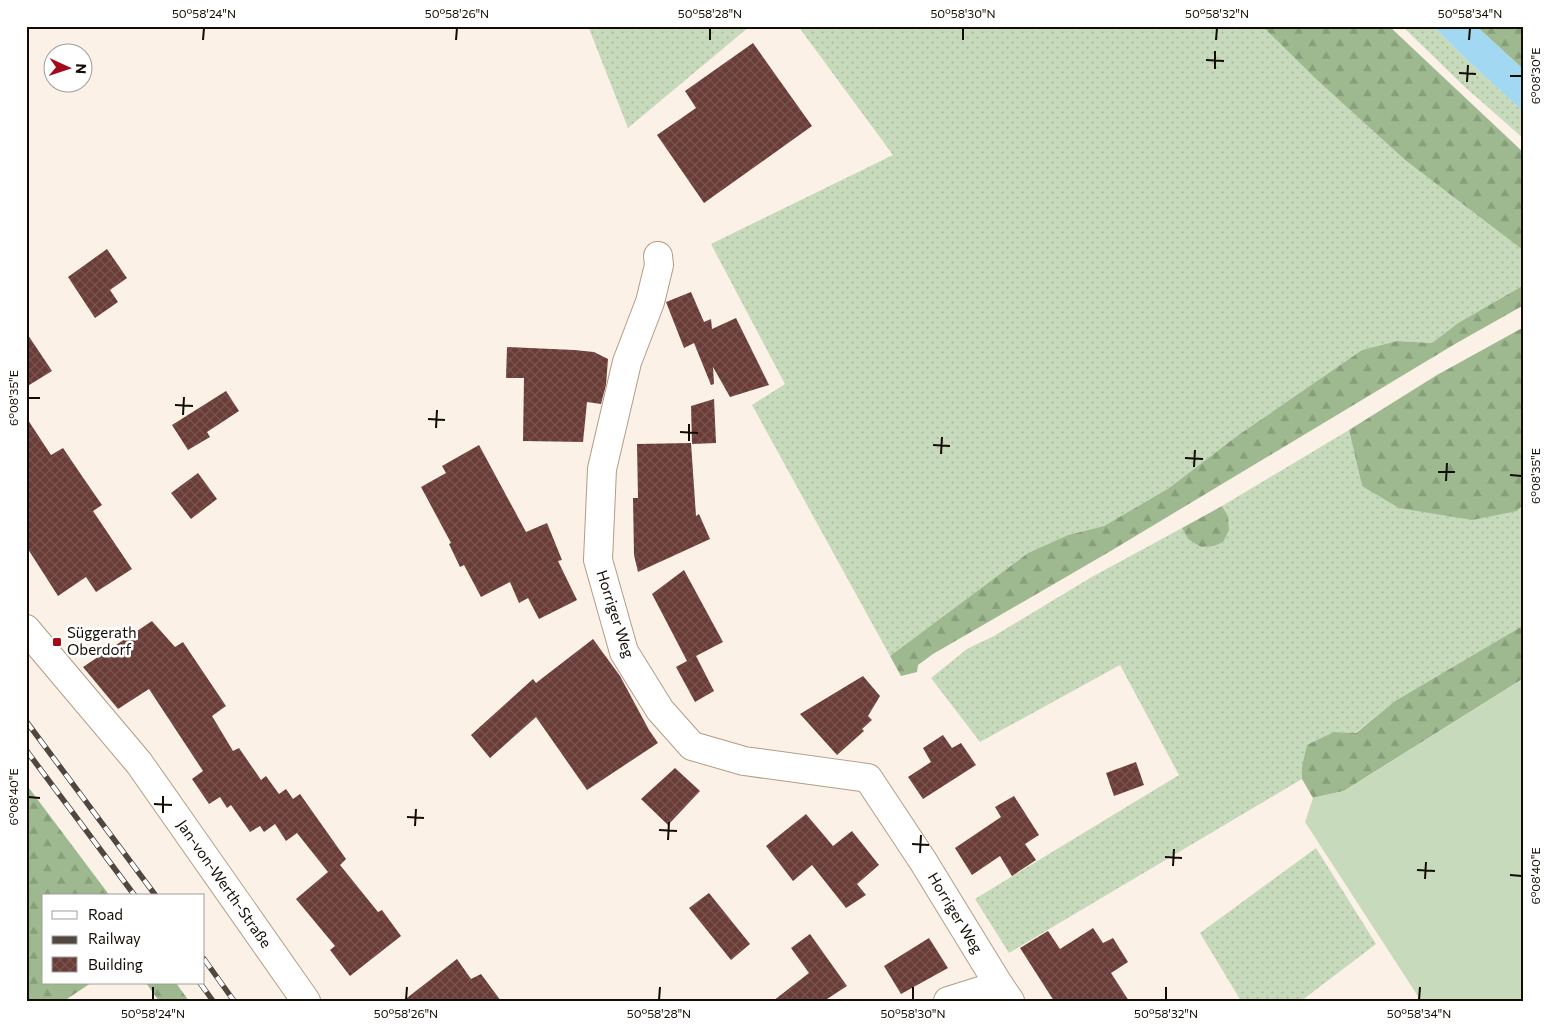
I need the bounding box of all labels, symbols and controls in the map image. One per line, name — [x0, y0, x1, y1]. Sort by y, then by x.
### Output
text: 50°58'24"N — [172, 6, 236, 20]
text: 50°58'26"N — [425, 6, 489, 20]
text: 50°58'28"N — [678, 6, 742, 20]
text: 50°58'30"N — [930, 6, 996, 20]
text: 50°58'32"N — [1185, 6, 1249, 20]
text: 50°58'34"N — [1438, 6, 1502, 20]
north arrow — [42, 42, 92, 92]
text: 6°08'30"E — [1528, 48, 1542, 104]
text: N — [73, 63, 90, 74]
text: 6°08'35"E — [6, 370, 20, 426]
text: 6°08'35"E — [1528, 448, 1542, 504]
street label: Horriger Weg — [593, 568, 639, 660]
place label: Süggerath Oberdorf — [67, 623, 137, 658]
marker: Süggerath Oberdorf — [51, 636, 63, 648]
text: 6°08'40"E — [6, 768, 20, 826]
street label: Jan-von-Werth-Straße — [174, 816, 276, 951]
text: 6°08'40"E — [1528, 847, 1542, 905]
street label: Horriger Weg — [925, 869, 987, 956]
legend — [42, 894, 205, 984]
text: Road — [88, 905, 123, 923]
text: Railway — [88, 929, 141, 947]
text: Building — [88, 955, 143, 973]
text: 50°58'24"N — [121, 1006, 185, 1020]
text: 50°58'26"N — [374, 1006, 438, 1020]
text: 50°58'28"N — [627, 1006, 691, 1020]
text: 50°58'30"N — [880, 1006, 946, 1020]
text: 50°58'32"N — [1134, 1006, 1198, 1020]
text: 50°58'34"N — [1387, 1006, 1451, 1020]

